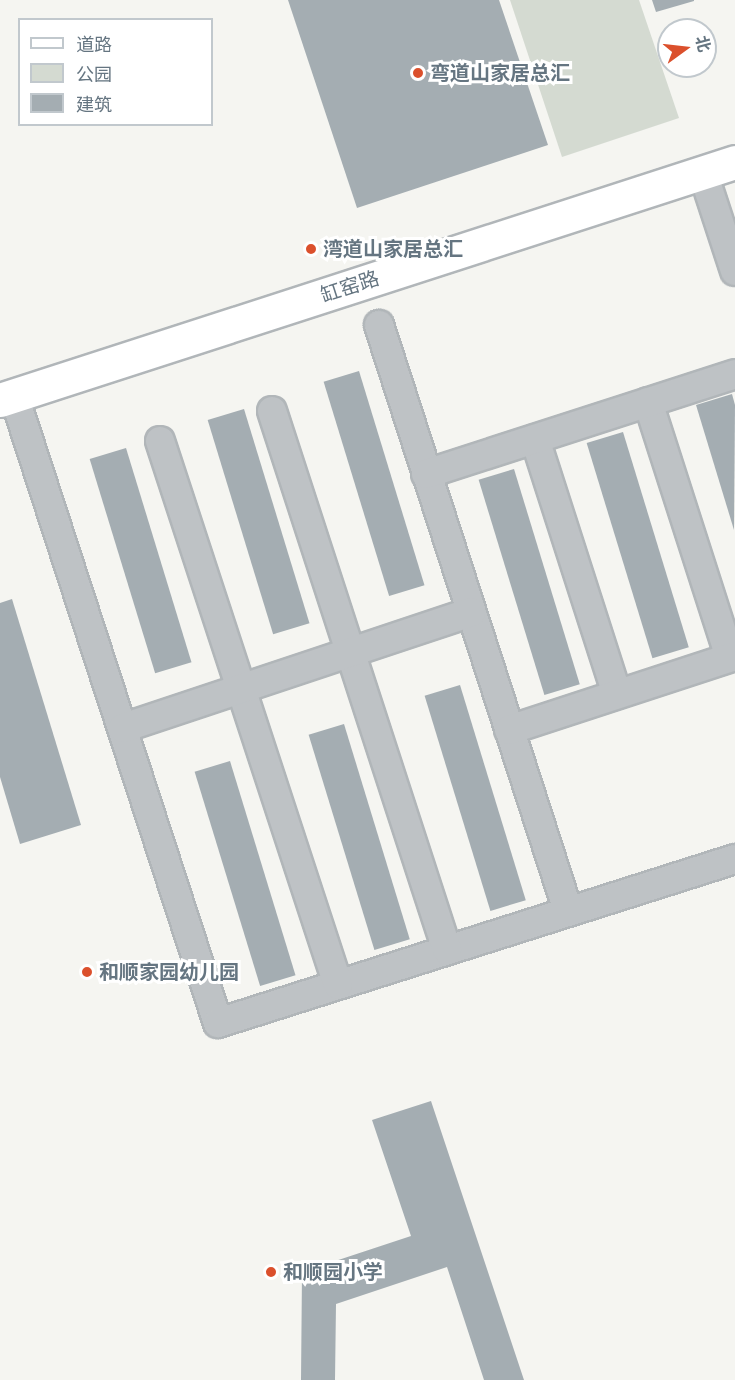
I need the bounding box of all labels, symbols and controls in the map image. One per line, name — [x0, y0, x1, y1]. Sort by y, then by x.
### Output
legend — [18, 18, 213, 126]
north arrow — [657, 18, 717, 78]
text: 道路 — [76, 34, 112, 55]
text: 北 — [692, 34, 714, 54]
place label: 弯道山家居总汇 — [430, 61, 570, 85]
text: 公园 — [76, 64, 112, 85]
marker: 弯道山家居总汇 — [411, 66, 425, 80]
text: 建筑 — [76, 94, 112, 115]
place label: 湾道山家居总汇 — [323, 237, 463, 261]
marker: 湾道山家居总汇 — [304, 242, 318, 256]
street label: 缸窑路 — [318, 266, 382, 308]
place label: 和顺家园幼儿园 — [99, 960, 239, 984]
marker: 和顺家园幼儿园 — [80, 965, 94, 979]
place label: 和顺园小学 — [283, 1260, 383, 1284]
marker: 和顺园小学 — [264, 1265, 278, 1279]

